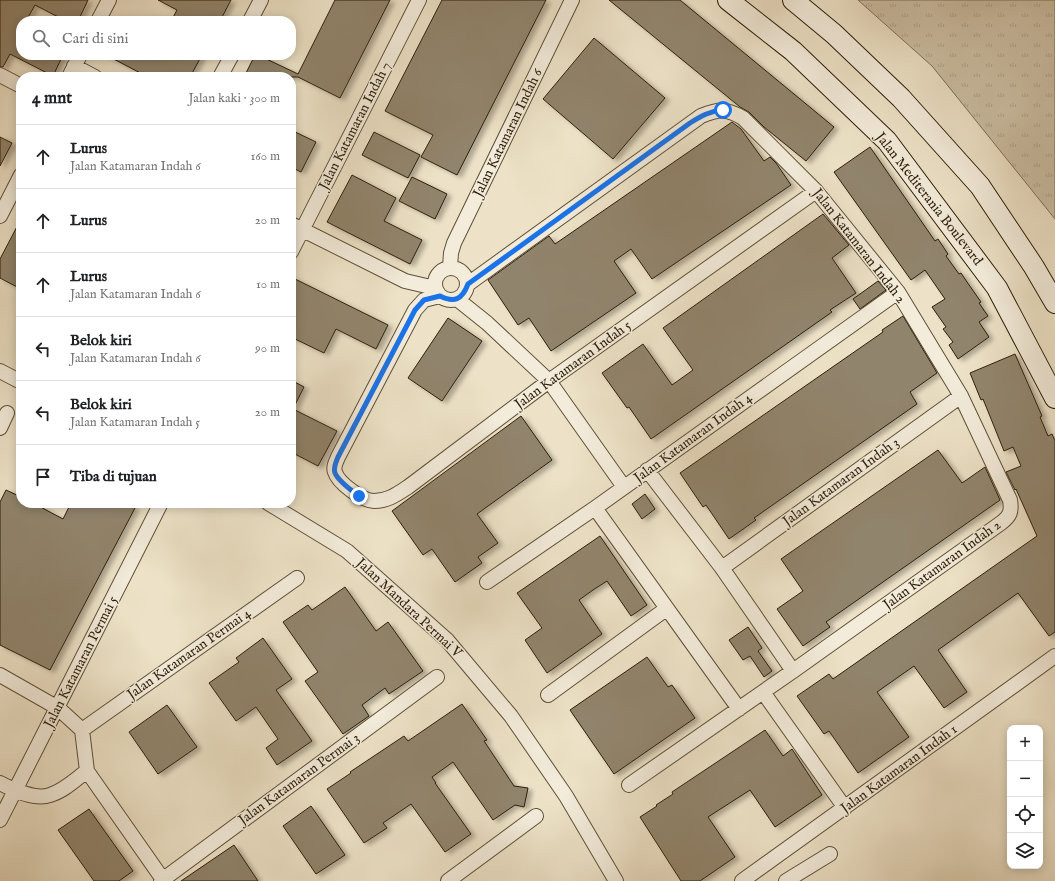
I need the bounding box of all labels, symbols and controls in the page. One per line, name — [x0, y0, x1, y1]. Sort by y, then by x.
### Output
search box — [16, 16, 296, 60]
icon: search — [30, 27, 52, 49]
text: Cari di sini — [62, 29, 129, 48]
street label: Jalan Katamaran Indah 7 — [314, 59, 395, 195]
street label: Jalan Katamaran Indah 6 — [468, 65, 547, 202]
text: 4 mnt — [32, 88, 72, 109]
text: Jalan kaki · 300 m — [188, 90, 280, 107]
route start — [714, 101, 732, 119]
street label: Jalan Mediterania Boulevard — [870, 127, 987, 270]
text: Lurus — [70, 139, 107, 158]
icon: ahead — [32, 146, 54, 168]
text: 160 m — [250, 148, 280, 165]
text: Jalan Katamaran Indah 6 — [70, 158, 201, 175]
street label: Jalan Katamaran Indah 2 — [807, 183, 910, 308]
icon: ahead — [32, 210, 54, 232]
text: Lurus — [70, 211, 107, 230]
text: 20 m — [255, 212, 280, 229]
text: Lurus — [70, 267, 107, 286]
icon: ahead — [32, 274, 54, 296]
text: 10 m — [256, 276, 280, 293]
text: Jalan Katamaran Indah 6 — [70, 286, 201, 303]
street label: Jalan Katamaran Indah 5 — [509, 317, 635, 415]
text: Belok kiri — [70, 331, 132, 350]
icon: left — [32, 338, 54, 360]
text: 90 m — [255, 340, 280, 357]
text: Jalan Katamaran Indah 6 — [70, 350, 201, 367]
street label: Jalan Katamaran Indah 4 — [629, 389, 756, 488]
text: Belok kiri — [70, 395, 132, 414]
icon: left — [32, 402, 54, 424]
text: 20 m — [255, 404, 280, 421]
text: Jalan Katamaran Indah 5 — [70, 414, 200, 431]
street label: Jalan Katamaran Indah 3 — [777, 434, 903, 532]
icon: arrive — [32, 466, 54, 488]
text: Tiba di tujuan — [70, 467, 157, 486]
route end — [350, 487, 368, 505]
street label: Jalan Katamaran Indah 2 — [878, 516, 1005, 615]
street label: Jalan Mandara Permai V — [351, 553, 466, 662]
street label: Jalan Katamaran Permai 5 — [39, 593, 122, 733]
street label: Jalan Katamaran Permai 4 — [122, 604, 255, 705]
street label: Jalan Katamaran Indah 1 — [835, 721, 961, 819]
map controls — [1007, 725, 1043, 869]
button: + — [1007, 725, 1043, 761]
street label: Jalan Katamaran Permai 3 — [233, 729, 363, 830]
button: − — [1007, 761, 1043, 797]
button: locate — [1007, 797, 1043, 833]
button: layers — [1007, 833, 1043, 869]

